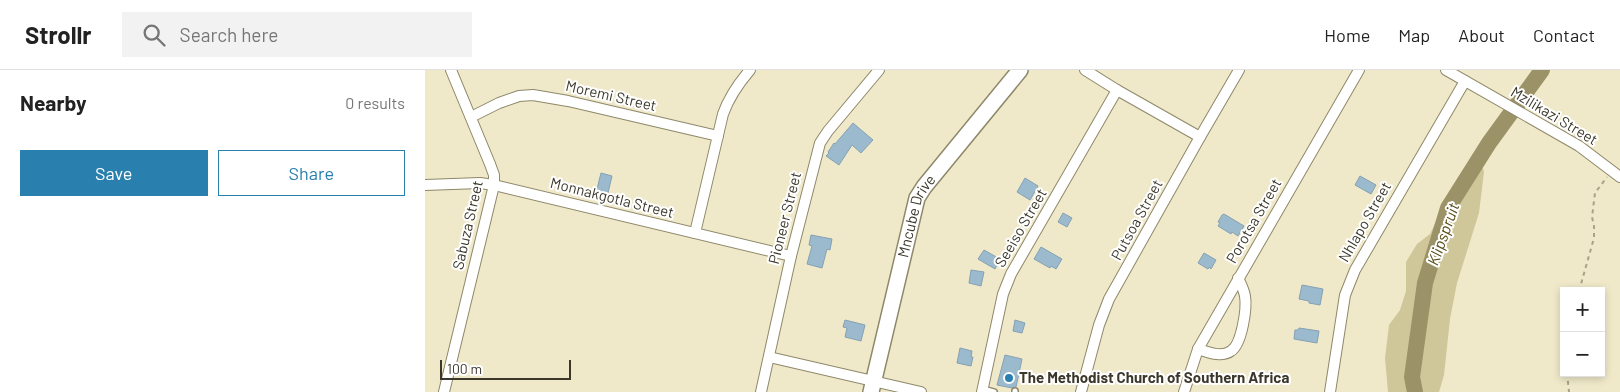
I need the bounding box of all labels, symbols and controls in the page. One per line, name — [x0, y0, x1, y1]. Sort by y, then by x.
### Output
search box — [122, 12, 472, 57]
text: Strollr — [25, 20, 92, 49]
icon: search — [140, 21, 168, 49]
text: Search here — [180, 23, 278, 46]
text: Home — [1324, 24, 1370, 46]
text: Map — [1398, 24, 1430, 46]
text: About — [1458, 24, 1505, 46]
text: Contact — [1533, 24, 1595, 46]
street label: Moremi Street — [564, 76, 658, 114]
street label: Mzilikazi Street — [1508, 82, 1601, 148]
text: Nearby — [20, 90, 86, 115]
text: 0 results — [345, 93, 405, 112]
button: Save — [20, 150, 208, 196]
button: Share — [218, 150, 405, 196]
street label: Pioneer Street — [764, 170, 804, 266]
street label: Mncube Drive — [893, 170, 939, 259]
street label: Monnakgotla Street — [549, 173, 676, 221]
street label: Porotsa Street — [1222, 175, 1285, 266]
street label: Putsoa Street — [1107, 176, 1166, 263]
street label: Sabuza Street — [448, 178, 486, 271]
street label: Nhlapo Street — [1334, 178, 1394, 265]
street label: Seeiso Street — [990, 185, 1050, 270]
water label: Klipspruit — [1422, 200, 1463, 268]
map controls — [1560, 287, 1605, 377]
button: + — [1560, 287, 1605, 332]
button: − — [1560, 332, 1605, 377]
scale bar — [440, 357, 571, 380]
text: 100 m — [447, 360, 482, 377]
place label: The Methodist Church of Southern Africa — [1019, 368, 1289, 386]
marker: The Methodist Church of Southern Africa — [1003, 372, 1015, 384]

